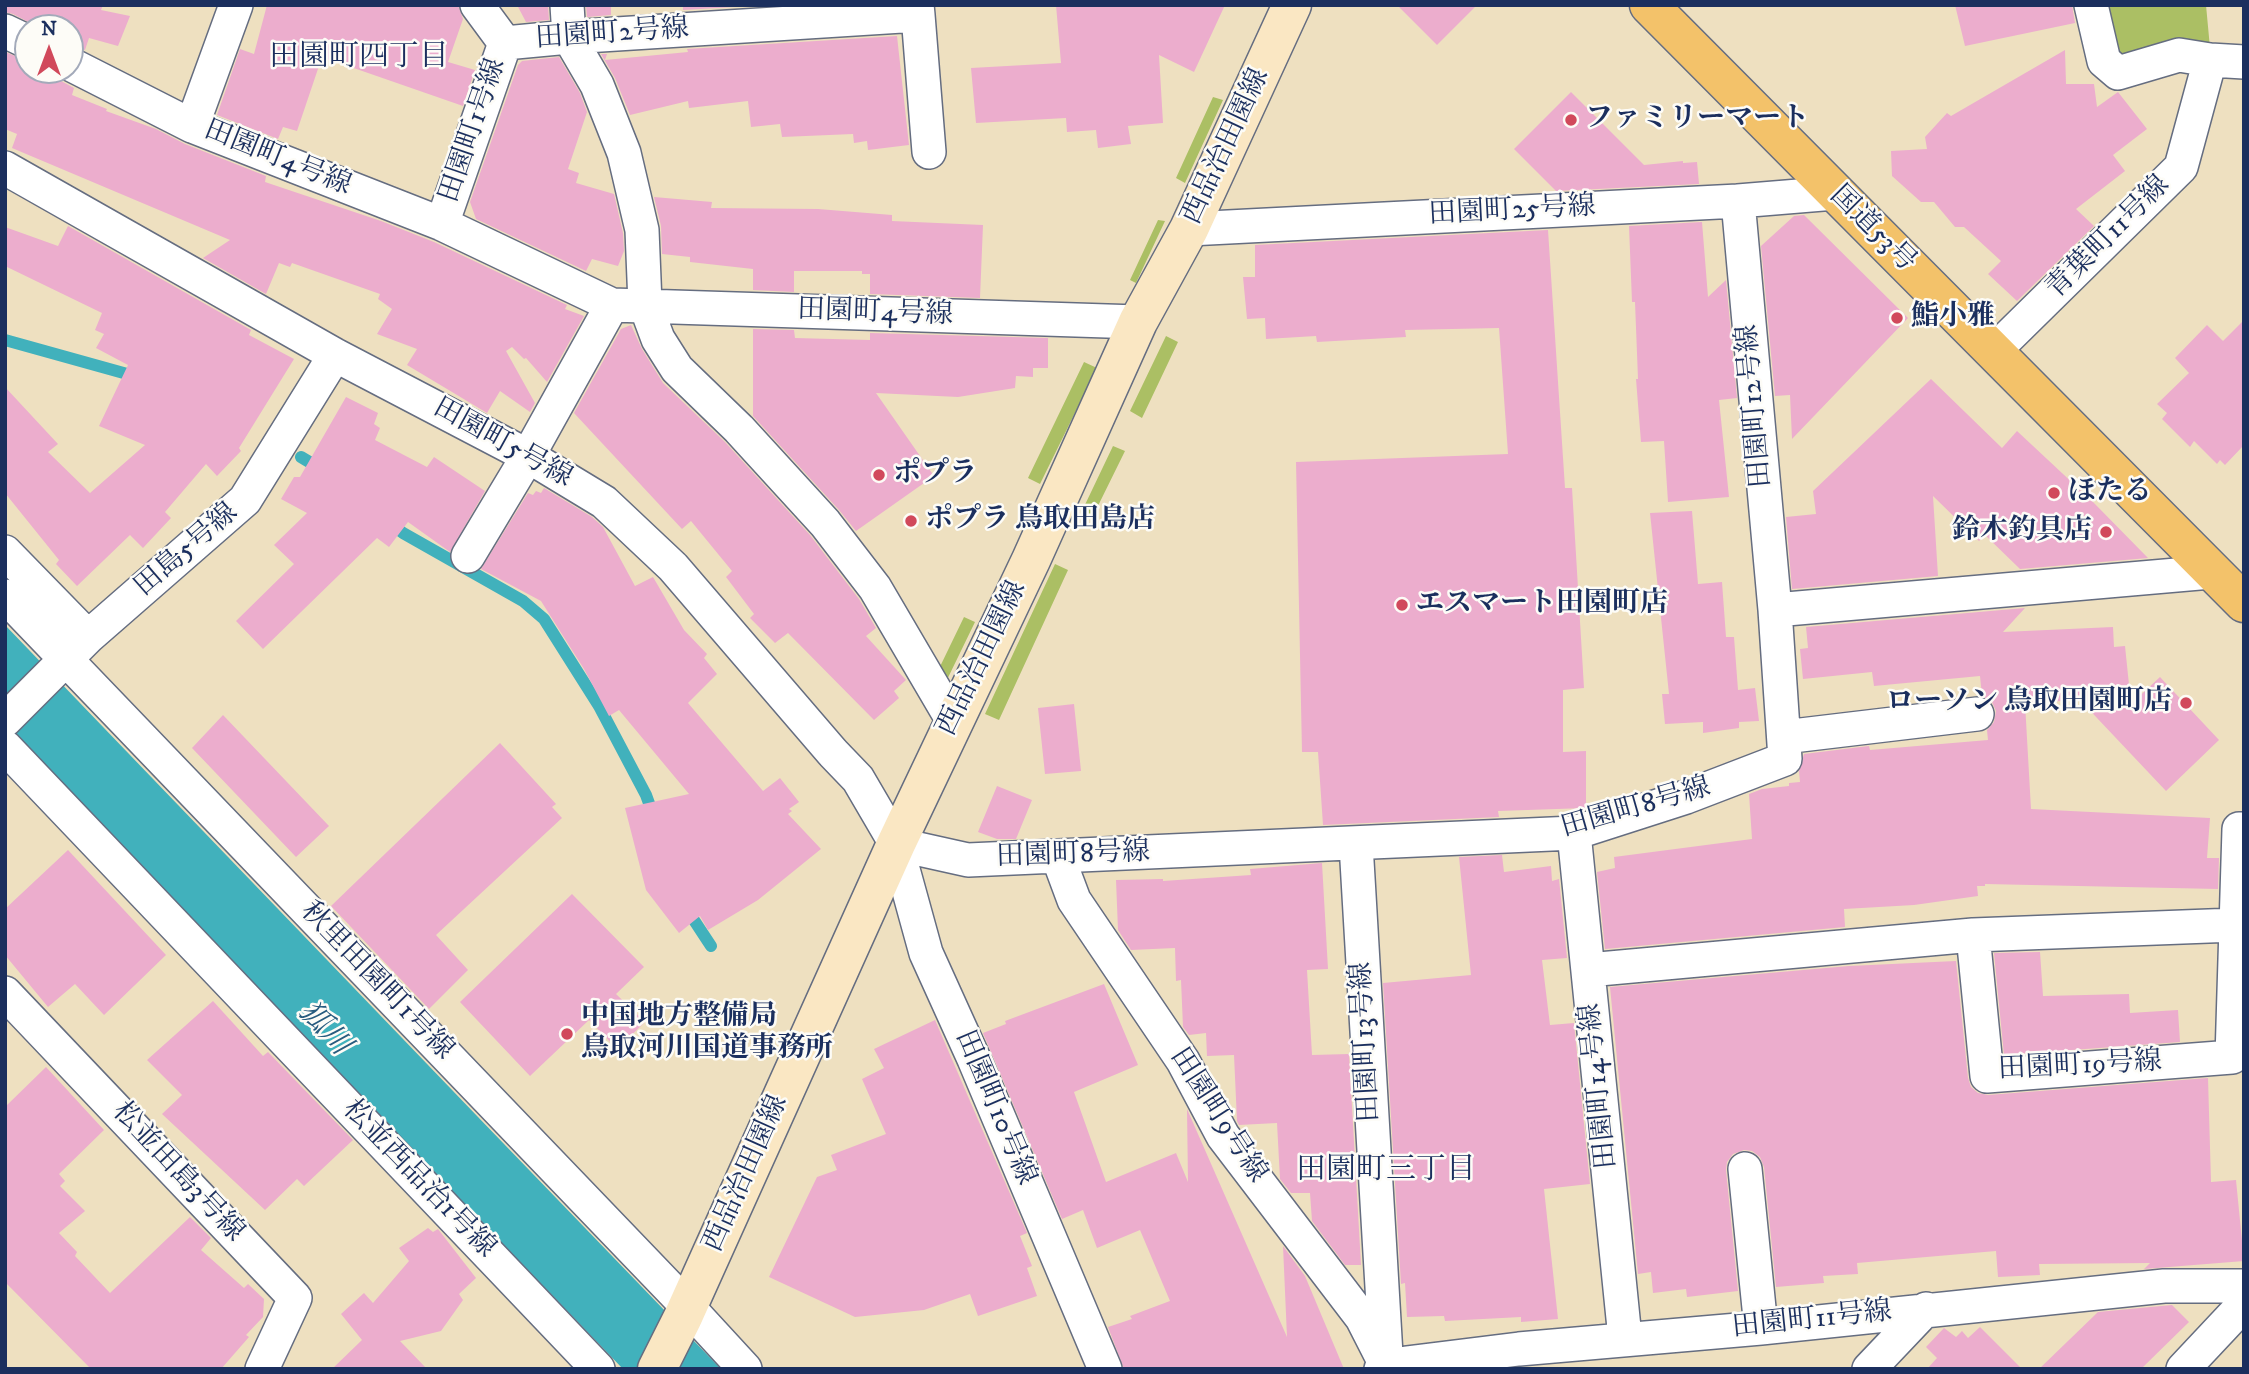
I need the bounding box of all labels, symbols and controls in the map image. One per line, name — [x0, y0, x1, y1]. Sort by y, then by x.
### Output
street label: 田園町2号線 — [534, 13, 690, 57]
north arrow — [14, 14, 84, 84]
text: N — [41, 18, 57, 41]
district label: 田園町四丁目 — [269, 41, 449, 77]
street label: 田園町1号線 — [434, 54, 514, 208]
street label: 西品治田園線 — [1176, 64, 1278, 230]
place label: ファミリーマート — [1585, 103, 1809, 137]
marker: ファミリーマート — [1563, 112, 1579, 128]
street label: 田園町4号線 — [198, 114, 356, 204]
street label: 青葉町11号線 — [2040, 169, 2178, 307]
street label: 国道53号 — [1822, 180, 1922, 280]
street label: 田園町25号線 — [1427, 191, 1597, 233]
street label: 田園町4号線 — [796, 294, 954, 334]
place label: 鮨小雅 — [1911, 301, 1995, 335]
marker: 鮨小雅 — [1889, 310, 1905, 326]
street label: 田園町12号線 — [1732, 323, 1780, 489]
street label: 田園町5号線 — [427, 392, 577, 496]
place label: ポプラ — [893, 458, 977, 492]
marker: ポプラ — [871, 467, 887, 483]
place label: ほたる — [2068, 476, 2152, 510]
marker: ほたる — [2046, 485, 2062, 501]
street label: 田島5号線 — [128, 497, 246, 605]
place label: ポプラ 鳥取田島店 — [925, 504, 1155, 538]
marker: ポプラ 鳥取田島店 — [903, 513, 919, 529]
place label: 鈴木釣具店 — [1952, 515, 2092, 549]
marker: 鈴木釣具店 — [2098, 524, 2114, 540]
street label: 西品治田園線 — [931, 576, 1035, 742]
place label: エスマート田園町店 — [1416, 588, 1668, 622]
marker: エスマート田園町店 — [1394, 597, 1410, 613]
place label: ローソン 鳥取田園町店 — [1886, 686, 2172, 720]
marker: ローソン 鳥取田園町店 — [2178, 695, 2194, 711]
street label: 田園町8号線 — [1557, 772, 1715, 846]
street label: 田園町8号線 — [995, 837, 1151, 875]
street label: 秋里田園町1号線 — [292, 896, 460, 1068]
street label: 田園町13号線 — [1346, 961, 1388, 1123]
water label: 狐川 — [289, 996, 357, 1064]
place label: 中国地方整備局 鳥取河川国道事務所 — [581, 1001, 833, 1067]
street label: 田園町14号線 — [1575, 1001, 1625, 1171]
street label: 田園町10号線 — [946, 1025, 1042, 1191]
marker: 中国地方整備局 鳥取河川国道事務所 — [559, 1026, 575, 1042]
street label: 田園町9号線 — [1161, 1042, 1273, 1190]
street label: 田園町19号線 — [1997, 1046, 2163, 1088]
street label: 西品治田園線 — [697, 1090, 797, 1258]
street label: 松並西品治1号線 — [334, 1094, 502, 1266]
street label: 松並田島3号線 — [104, 1096, 250, 1250]
district label: 田園町三丁目 — [1296, 1154, 1476, 1190]
street label: 田園町11号線 — [1730, 1296, 1894, 1346]

